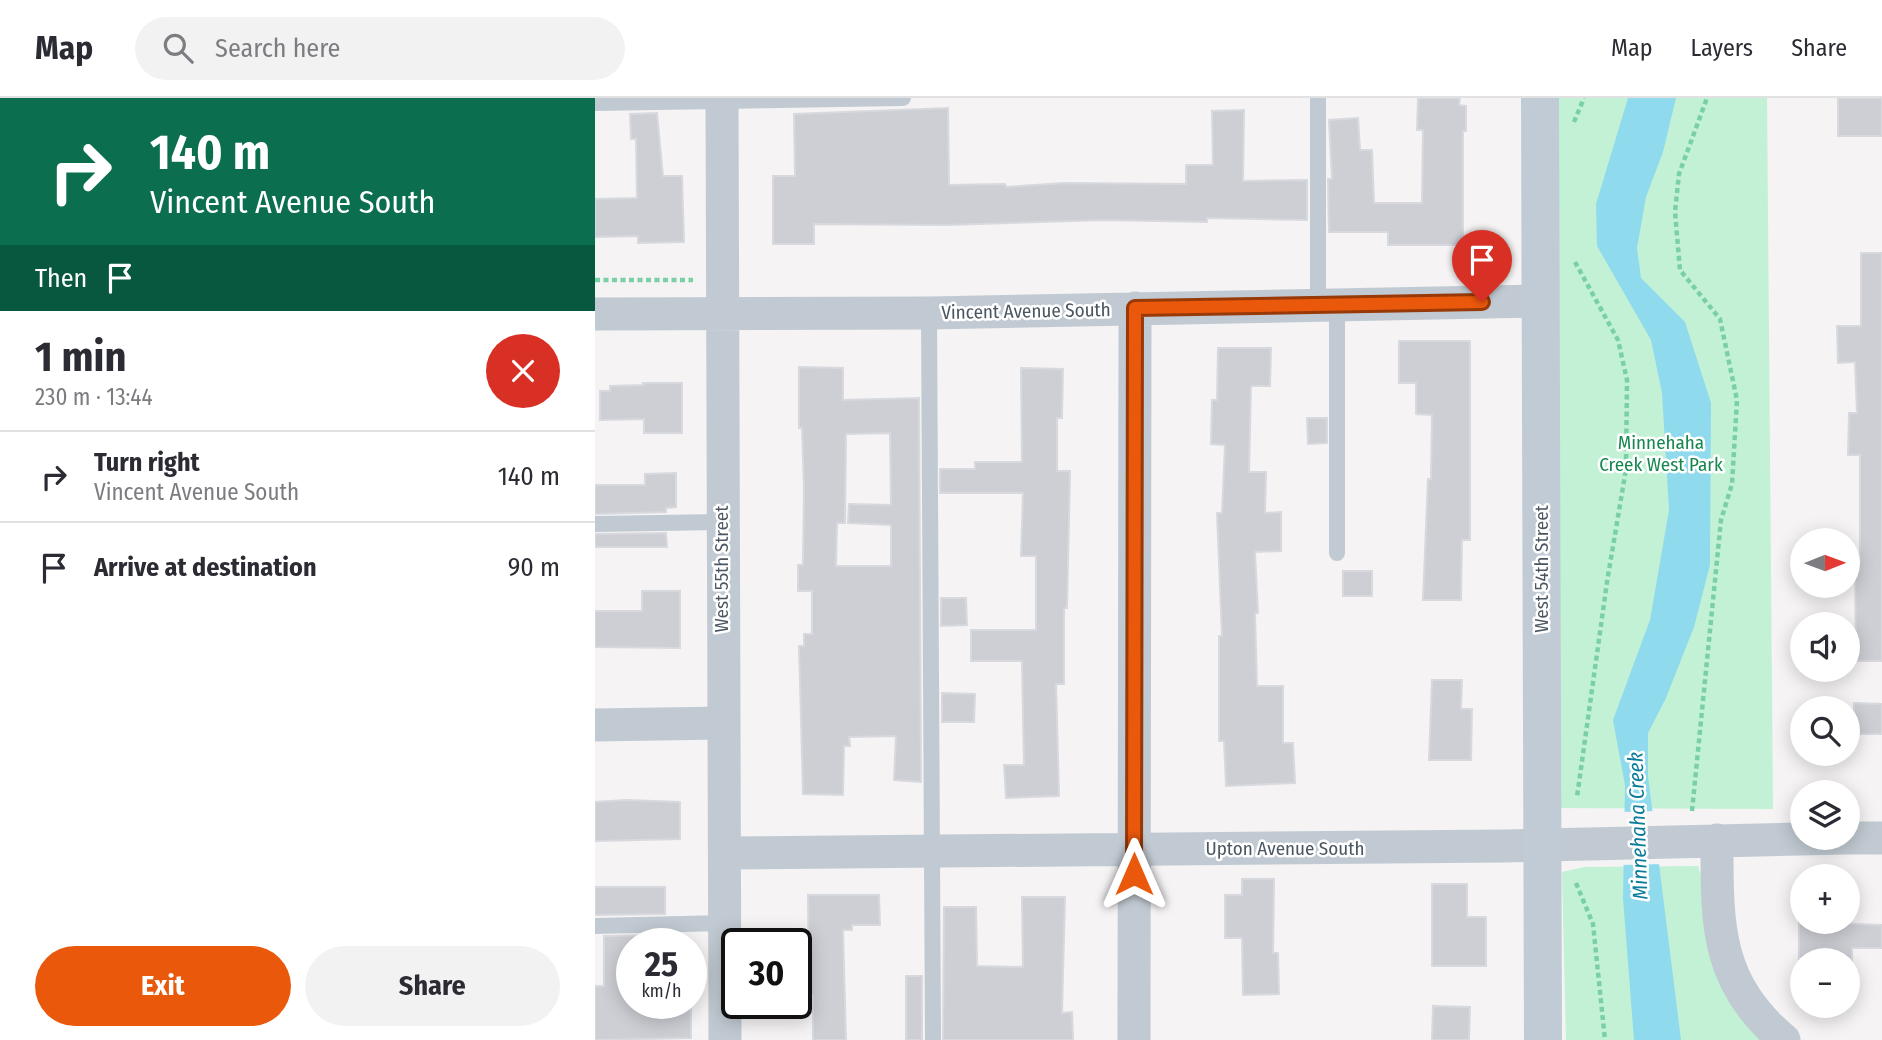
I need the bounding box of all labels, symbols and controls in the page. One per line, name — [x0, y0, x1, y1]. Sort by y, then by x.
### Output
search box — [135, 17, 625, 80]
text: Map — [35, 28, 93, 68]
icon: search — [159, 29, 197, 67]
text: Search here — [215, 33, 340, 64]
text: Map — [1611, 34, 1653, 62]
text: Layers — [1691, 34, 1753, 62]
text: Share — [1791, 34, 1847, 62]
text: 140 m — [150, 123, 270, 182]
icon: right — [35, 126, 126, 217]
text: Vincent Avenue South — [150, 183, 435, 221]
pin — [1452, 230, 1512, 302]
icon: arrive — [1463, 241, 1501, 279]
icon: arrive — [101, 259, 139, 297]
text: Then — [35, 263, 87, 294]
street label: Vincent Avenue South — [941, 298, 1111, 324]
text: 1 min — [35, 332, 126, 382]
button: close — [486, 334, 560, 408]
text: 230 m · 13:44 — [35, 383, 153, 411]
park label: Minnehaha Creek West Park — [1599, 431, 1723, 476]
text: Turn right — [94, 447, 200, 478]
icon: right — [35, 458, 73, 496]
text: 140 m — [498, 461, 560, 492]
text: Vincent Avenue South — [94, 478, 299, 506]
street label: West 54th Street — [1530, 504, 1553, 633]
street label: West 55th Street — [710, 505, 733, 632]
north arrow — [1790, 528, 1860, 598]
map controls — [1790, 528, 1860, 1018]
icon: arrive — [35, 549, 73, 587]
text: Arrive at destination — [94, 552, 317, 583]
text: 90 m — [508, 552, 560, 583]
button: sound — [1790, 612, 1860, 682]
button: search — [1790, 696, 1860, 766]
water label: Minnehaha Creek — [1622, 752, 1654, 900]
button: layers — [1790, 780, 1860, 850]
position arrow — [1097, 837, 1171, 911]
street label: Upton Avenue South — [1206, 837, 1364, 860]
button: + — [1790, 864, 1860, 934]
speed limit sign: 30 — [721, 928, 812, 1019]
text: 25 — [645, 943, 678, 985]
button: Exit — [35, 946, 291, 1026]
button: Share — [305, 946, 560, 1026]
button: − — [1790, 948, 1860, 1018]
text: km/h — [641, 980, 682, 1002]

